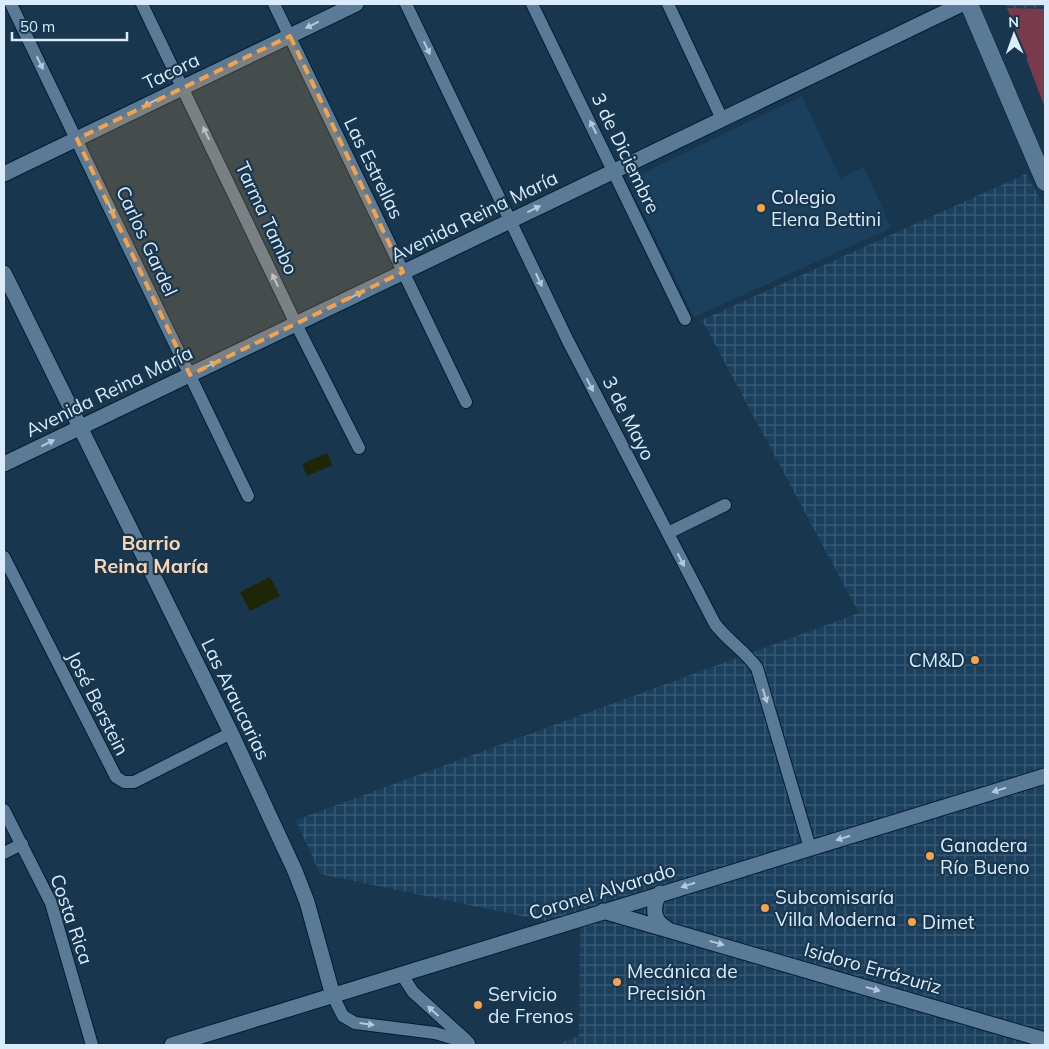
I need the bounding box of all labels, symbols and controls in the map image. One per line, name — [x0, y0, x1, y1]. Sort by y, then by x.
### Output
scale bar — [12, 10, 128, 42]
north arrow — [989, 10, 1039, 60]
text: N — [1008, 13, 1019, 31]
text: 50 m — [20, 17, 55, 36]
one-way arrow — [305, 21, 320, 29]
one-way arrow — [424, 41, 432, 55]
street label: Tacora — [139, 47, 203, 95]
one-way arrow — [36, 56, 44, 70]
street label: 3 de Diciembre — [586, 89, 666, 217]
one-way arrow — [143, 99, 158, 108]
street label: Las Estrellas — [339, 113, 409, 223]
one-way arrow — [588, 120, 596, 134]
one-way arrow — [201, 126, 209, 140]
street label: Tarma Tambo — [230, 158, 304, 278]
street label: Avenida Reina María — [387, 165, 561, 267]
street label: Carlos Gardel — [111, 182, 183, 300]
place label: Colegio Elena Bettini — [771, 185, 881, 231]
one-way arrow — [107, 202, 115, 217]
marker: Colegio Elena Bettini — [755, 202, 767, 214]
one-way arrow — [527, 205, 542, 213]
one-way arrow — [271, 272, 280, 287]
one-way arrow — [535, 273, 543, 288]
one-way arrow — [349, 290, 364, 299]
street label: Avenida Reina María — [22, 340, 196, 442]
one-way arrow — [203, 361, 217, 369]
street label: 3 de Mayo — [598, 372, 660, 464]
one-way arrow — [586, 378, 595, 391]
one-way arrow — [41, 439, 55, 447]
district label: Barrio Reina María — [93, 530, 209, 578]
one-way arrow — [677, 553, 685, 567]
street label: Las Araucarias — [196, 634, 276, 764]
street label: José Berstein — [61, 647, 135, 759]
place label: CM&D — [909, 648, 965, 672]
marker: CM&D — [969, 654, 981, 666]
one-way arrow — [761, 688, 769, 703]
one-way arrow — [991, 787, 1006, 795]
place label: Ganadera Río Bueno — [940, 833, 1030, 879]
one-way arrow — [836, 834, 851, 842]
marker: Ganadera Río Bueno — [924, 850, 936, 862]
street label: Coronel Alvarado — [526, 857, 678, 925]
street label: Costa Rica — [45, 871, 99, 967]
one-way arrow — [680, 881, 695, 889]
place label: Subcomisaría Villa Moderna — [775, 885, 897, 931]
marker: Subcomisaría Villa Moderna — [759, 902, 771, 914]
place label: Dimet — [922, 910, 975, 934]
marker: Dimet — [906, 916, 918, 928]
street label: Isidoro Errázuriz — [801, 937, 945, 999]
one-way arrow — [710, 940, 725, 948]
place label: Mecánica de Precisión — [627, 959, 738, 1005]
marker: Mecánica de Precisión — [611, 976, 623, 988]
place label: Servicio de Frenos — [488, 982, 574, 1028]
one-way arrow — [865, 985, 880, 993]
marker: Servicio de Frenos — [472, 999, 484, 1011]
one-way arrow — [428, 1005, 440, 1017]
one-way arrow — [360, 1020, 376, 1028]

